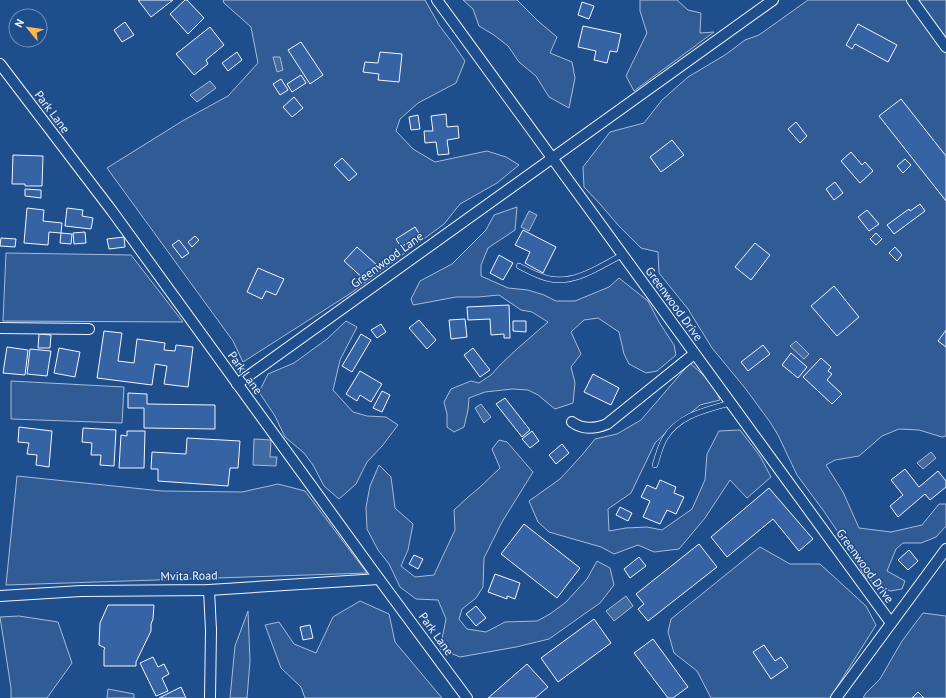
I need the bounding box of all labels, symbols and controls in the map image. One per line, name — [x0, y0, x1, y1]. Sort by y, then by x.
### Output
north arrow — [8, 8, 48, 48]
text: N — [11, 17, 27, 30]
street label: Park Lane — [32, 87, 73, 136]
street label: Greenwood Lane — [348, 228, 426, 291]
street label: Greenwood Drive — [642, 264, 706, 344]
street label: Park Lane — [225, 348, 266, 397]
street label: Greenwood Drive — [833, 526, 897, 606]
street label: Mvita Road — [160, 568, 218, 583]
street label: Park Lane — [416, 609, 457, 658]

